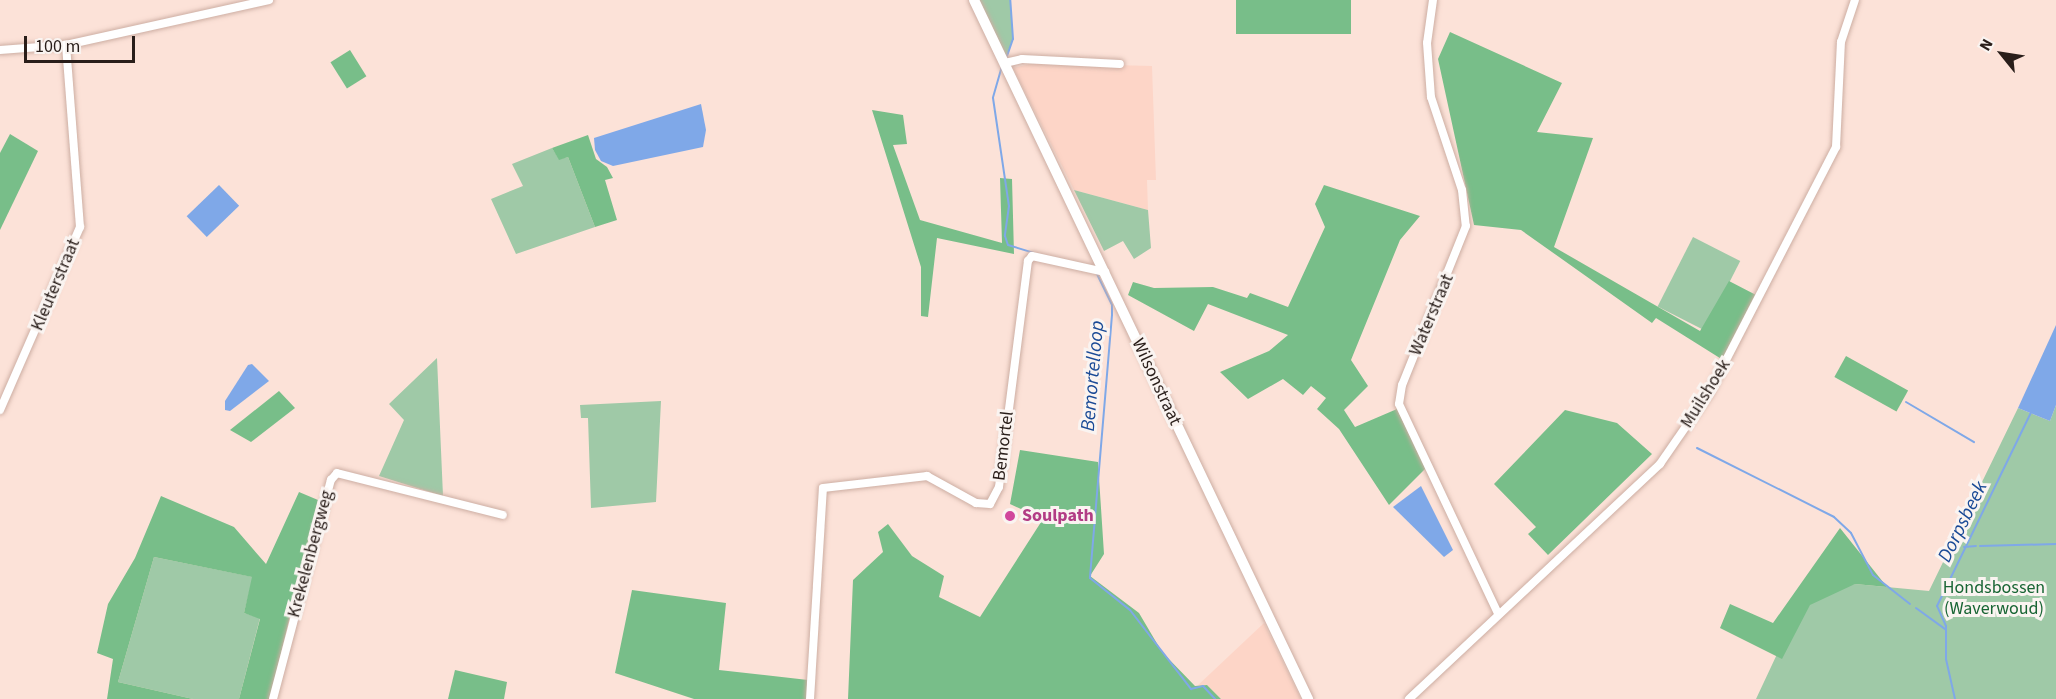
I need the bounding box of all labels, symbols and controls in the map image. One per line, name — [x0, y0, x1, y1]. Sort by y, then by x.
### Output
scale bar — [27, 24, 138, 62]
north arrow — [1972, 24, 2032, 84]
text: 100 m — [35, 34, 80, 59]
text: N — [1974, 35, 1999, 55]
street label: Kleuterstraat — [27, 236, 85, 334]
street label: Waterstraat — [1405, 271, 1459, 359]
water label: Bemortelloop — [1076, 320, 1110, 432]
street label: Wilsonstraat — [1126, 335, 1186, 429]
street label: Muilshoek — [1676, 356, 1736, 432]
street label: Bemortel — [989, 410, 1019, 482]
water label: Dorpsbeek — [1933, 478, 1993, 566]
street label: Krekelenbergweg — [284, 488, 338, 620]
place label: Soulpath — [1022, 505, 1094, 527]
marker: Soulpath — [1003, 509, 1017, 523]
park label: Hondsbossen (Waverwoud) — [1943, 578, 2045, 620]

